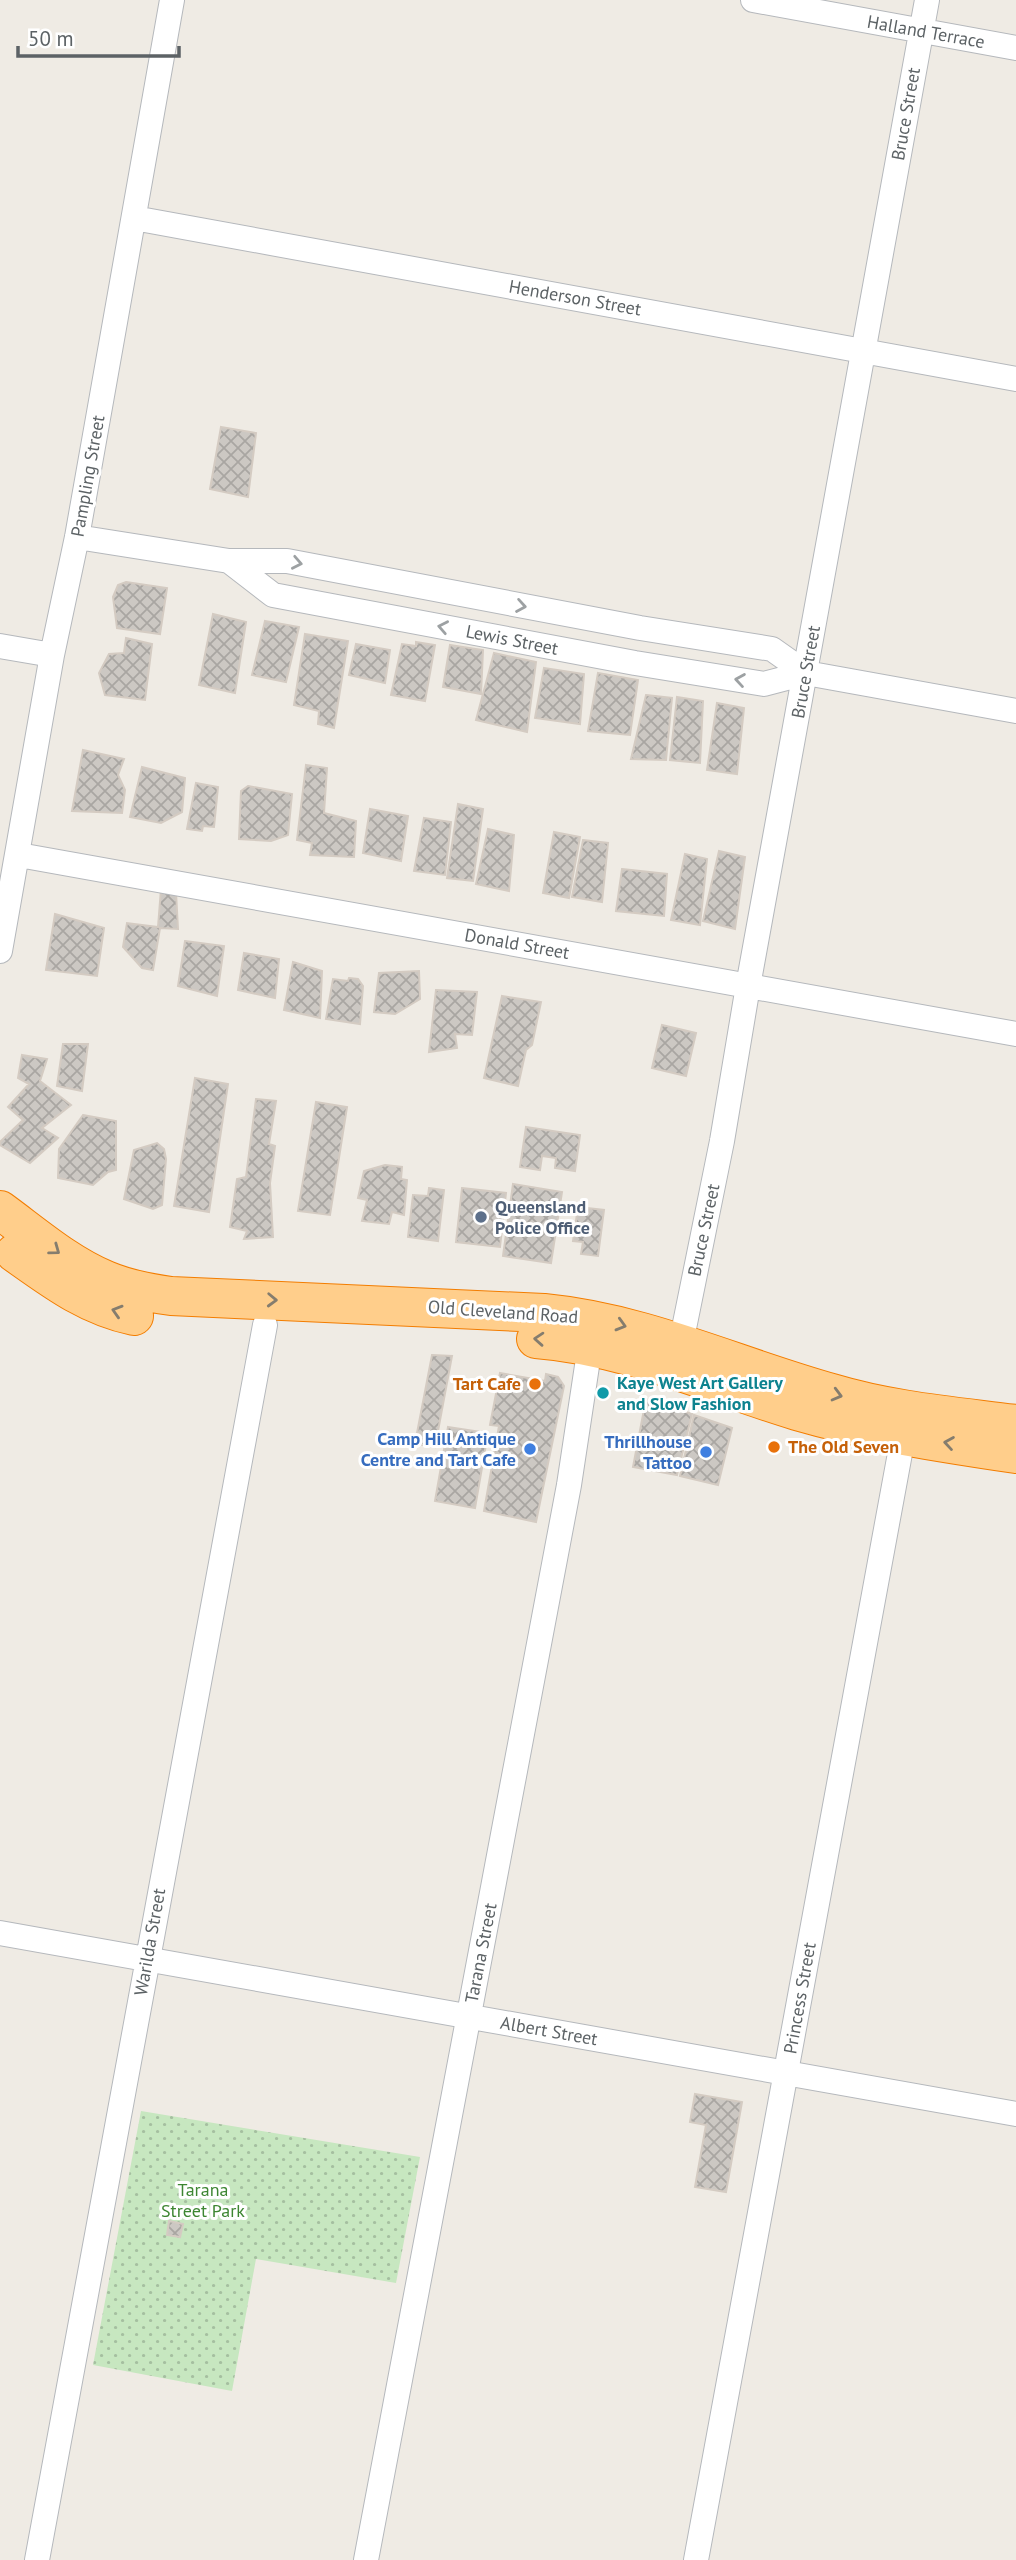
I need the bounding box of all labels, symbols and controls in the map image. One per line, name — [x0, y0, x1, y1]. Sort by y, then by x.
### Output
street label: Halland Terrace — [865, 10, 987, 53]
scale bar — [18, 14, 178, 58]
text: 50 m — [28, 25, 74, 52]
street label: Bruce Street — [886, 66, 925, 162]
street label: Henderson Street — [507, 275, 643, 320]
street label: Pampling Street — [65, 413, 110, 539]
one-way arrow — [291, 555, 303, 570]
one-way arrow — [515, 598, 527, 613]
street label: Lewis Street — [464, 619, 560, 660]
one-way arrow — [437, 621, 449, 636]
street label: Bruce Street — [786, 624, 825, 720]
one-way arrow — [734, 673, 746, 688]
street label: Donald Street — [463, 923, 571, 964]
street label: Bruce Street — [682, 1182, 725, 1278]
place label: Queensland Police Office — [495, 1195, 590, 1239]
marker: Queensland Police Office — [473, 1209, 489, 1225]
one-way arrow — [47, 1242, 60, 1254]
one-way arrow — [267, 1293, 278, 1308]
street label: Old Cleveland Road — [427, 1295, 579, 1328]
one-way arrow — [112, 1305, 124, 1319]
one-way arrow — [614, 1317, 626, 1332]
one-way arrow — [534, 1332, 545, 1347]
place label: Kaye West Art Gallery and Slow Fashion — [617, 1371, 783, 1415]
place label: Tart Cafe — [453, 1372, 521, 1395]
marker: Tart Cafe — [527, 1376, 543, 1392]
marker: Kaye West Art Gallery and Slow Fashion — [595, 1385, 611, 1401]
one-way arrow — [831, 1386, 843, 1401]
place label: Camp Hill Antique Centre and Tart Cafe — [361, 1427, 516, 1471]
place label: Thrillhouse Tattoo — [604, 1430, 692, 1474]
place label: The Old Seven — [788, 1435, 899, 1458]
one-way arrow — [943, 1436, 954, 1451]
marker: The Old Seven — [766, 1439, 782, 1455]
marker: Camp Hill Antique Centre and Tart Cafe — [522, 1441, 538, 1457]
marker: Thrillhouse Tattoo — [698, 1444, 714, 1460]
street label: Warilda Street — [129, 1886, 170, 1997]
street label: Tarana Street — [460, 1901, 501, 2005]
street label: Princess Street — [778, 1940, 821, 2056]
street label: Albert Street — [499, 2011, 599, 2050]
park label: Tarana Street Park — [161, 2178, 245, 2222]

